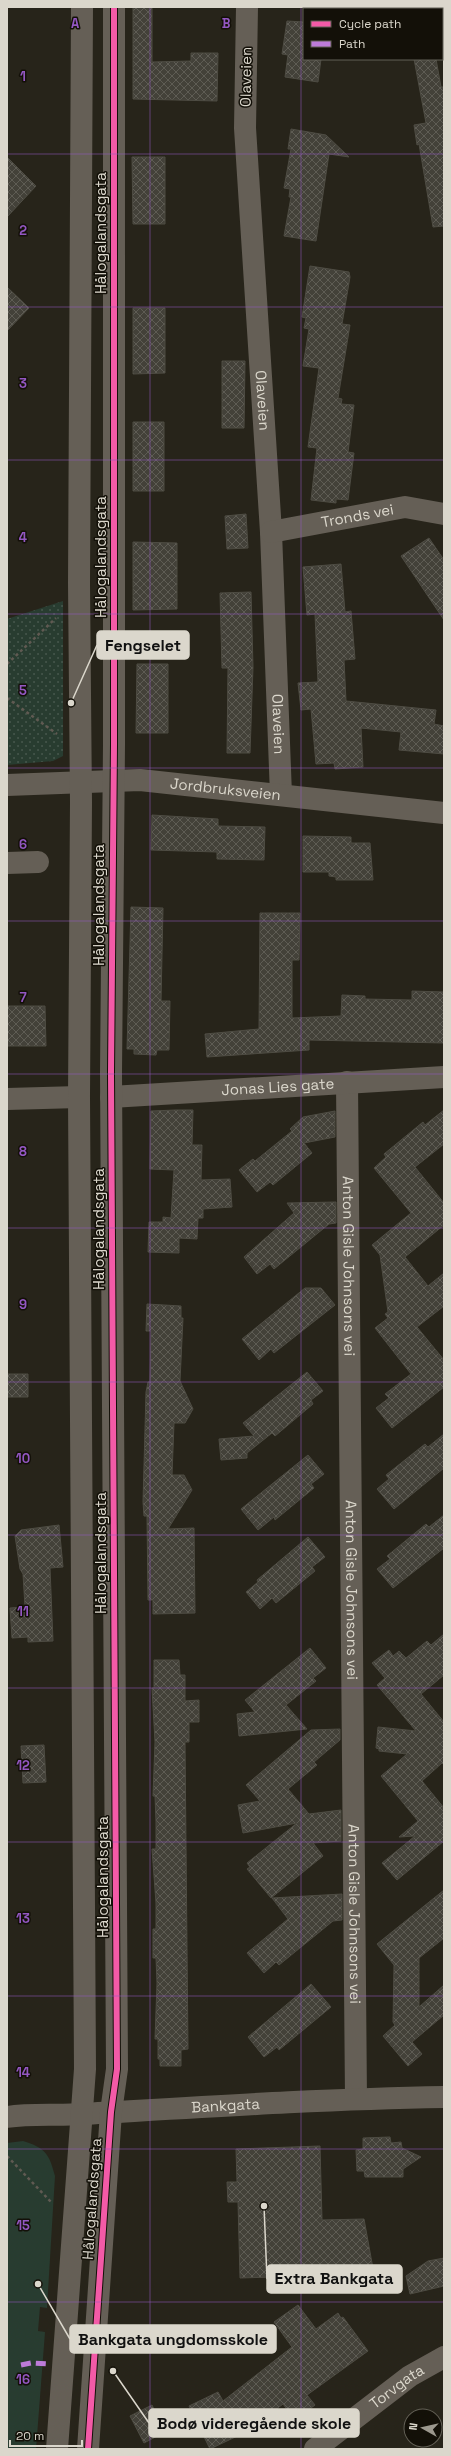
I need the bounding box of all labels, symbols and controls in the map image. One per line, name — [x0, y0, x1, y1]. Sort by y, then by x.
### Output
legend — [303, 8, 443, 60]
text: A — [71, 15, 80, 32]
text: B — [222, 15, 231, 32]
text: Cycle path — [339, 16, 401, 32]
text: Path — [339, 36, 365, 52]
street label: Olaveien — [235, 47, 256, 107]
text: 1 — [20, 68, 26, 85]
street label: Hålogalandsgata — [91, 172, 110, 294]
text: 2 — [19, 222, 27, 239]
street label: Olaveien — [252, 370, 274, 431]
text: 3 — [19, 375, 27, 392]
street label: Hålogalandsgata — [91, 496, 110, 618]
street label: Tronds vei — [320, 499, 395, 531]
text: 4 — [19, 529, 27, 546]
callout: Fengselet — [97, 631, 189, 659]
text: Fengselet — [105, 635, 181, 656]
text: 5 — [19, 682, 27, 699]
street label: Olaveien — [268, 693, 289, 755]
street label: Jordbruksveien — [169, 773, 282, 804]
text: 6 — [19, 836, 27, 853]
street label: Hålogalandsgata — [89, 844, 108, 966]
text: 7 — [19, 989, 27, 1006]
street label: Jonas Lies gate — [221, 1074, 335, 1099]
text: 8 — [19, 1143, 27, 1160]
street label: Hålogalandsgata — [89, 1168, 108, 1290]
street label: Anton Gisle Johnsons vei — [339, 1176, 359, 1356]
text: 9 — [19, 1296, 27, 1313]
text: 10 — [16, 1450, 30, 1467]
street label: Hålogalandsgata — [91, 1492, 110, 1614]
street label: Anton Gisle Johnsons vei — [342, 1500, 362, 1680]
text: 11 — [17, 1603, 29, 1620]
text: 12 — [16, 1757, 30, 1774]
street label: Hålogalandsgata — [93, 1816, 112, 1938]
street label: Anton Gisle Johnsons vei — [345, 1824, 365, 2004]
text: 13 — [16, 1910, 30, 1927]
text: 14 — [16, 2064, 30, 2081]
street label: Bankgata — [191, 2094, 261, 2117]
street label: Hålogalandsgata — [78, 2137, 105, 2260]
text: 15 — [16, 2217, 30, 2234]
callout: Extra Bankgata — [267, 2265, 402, 2293]
text: Extra Bankgata — [275, 2268, 393, 2289]
callout: Bankgata ungdomsskole — [70, 2325, 276, 2353]
text: Bankgata ungdomsskole — [78, 2329, 268, 2350]
street label: Torvgata — [365, 2360, 428, 2413]
text: 16 — [16, 2371, 30, 2388]
north arrow — [403, 2408, 443, 2448]
callout: Bodø videregående skole — [149, 2409, 359, 2437]
text: Bodø videregående skole — [157, 2413, 351, 2434]
scale bar — [10, 2422, 82, 2448]
text: N — [406, 2422, 421, 2431]
text: 20 m — [16, 2428, 44, 2444]

